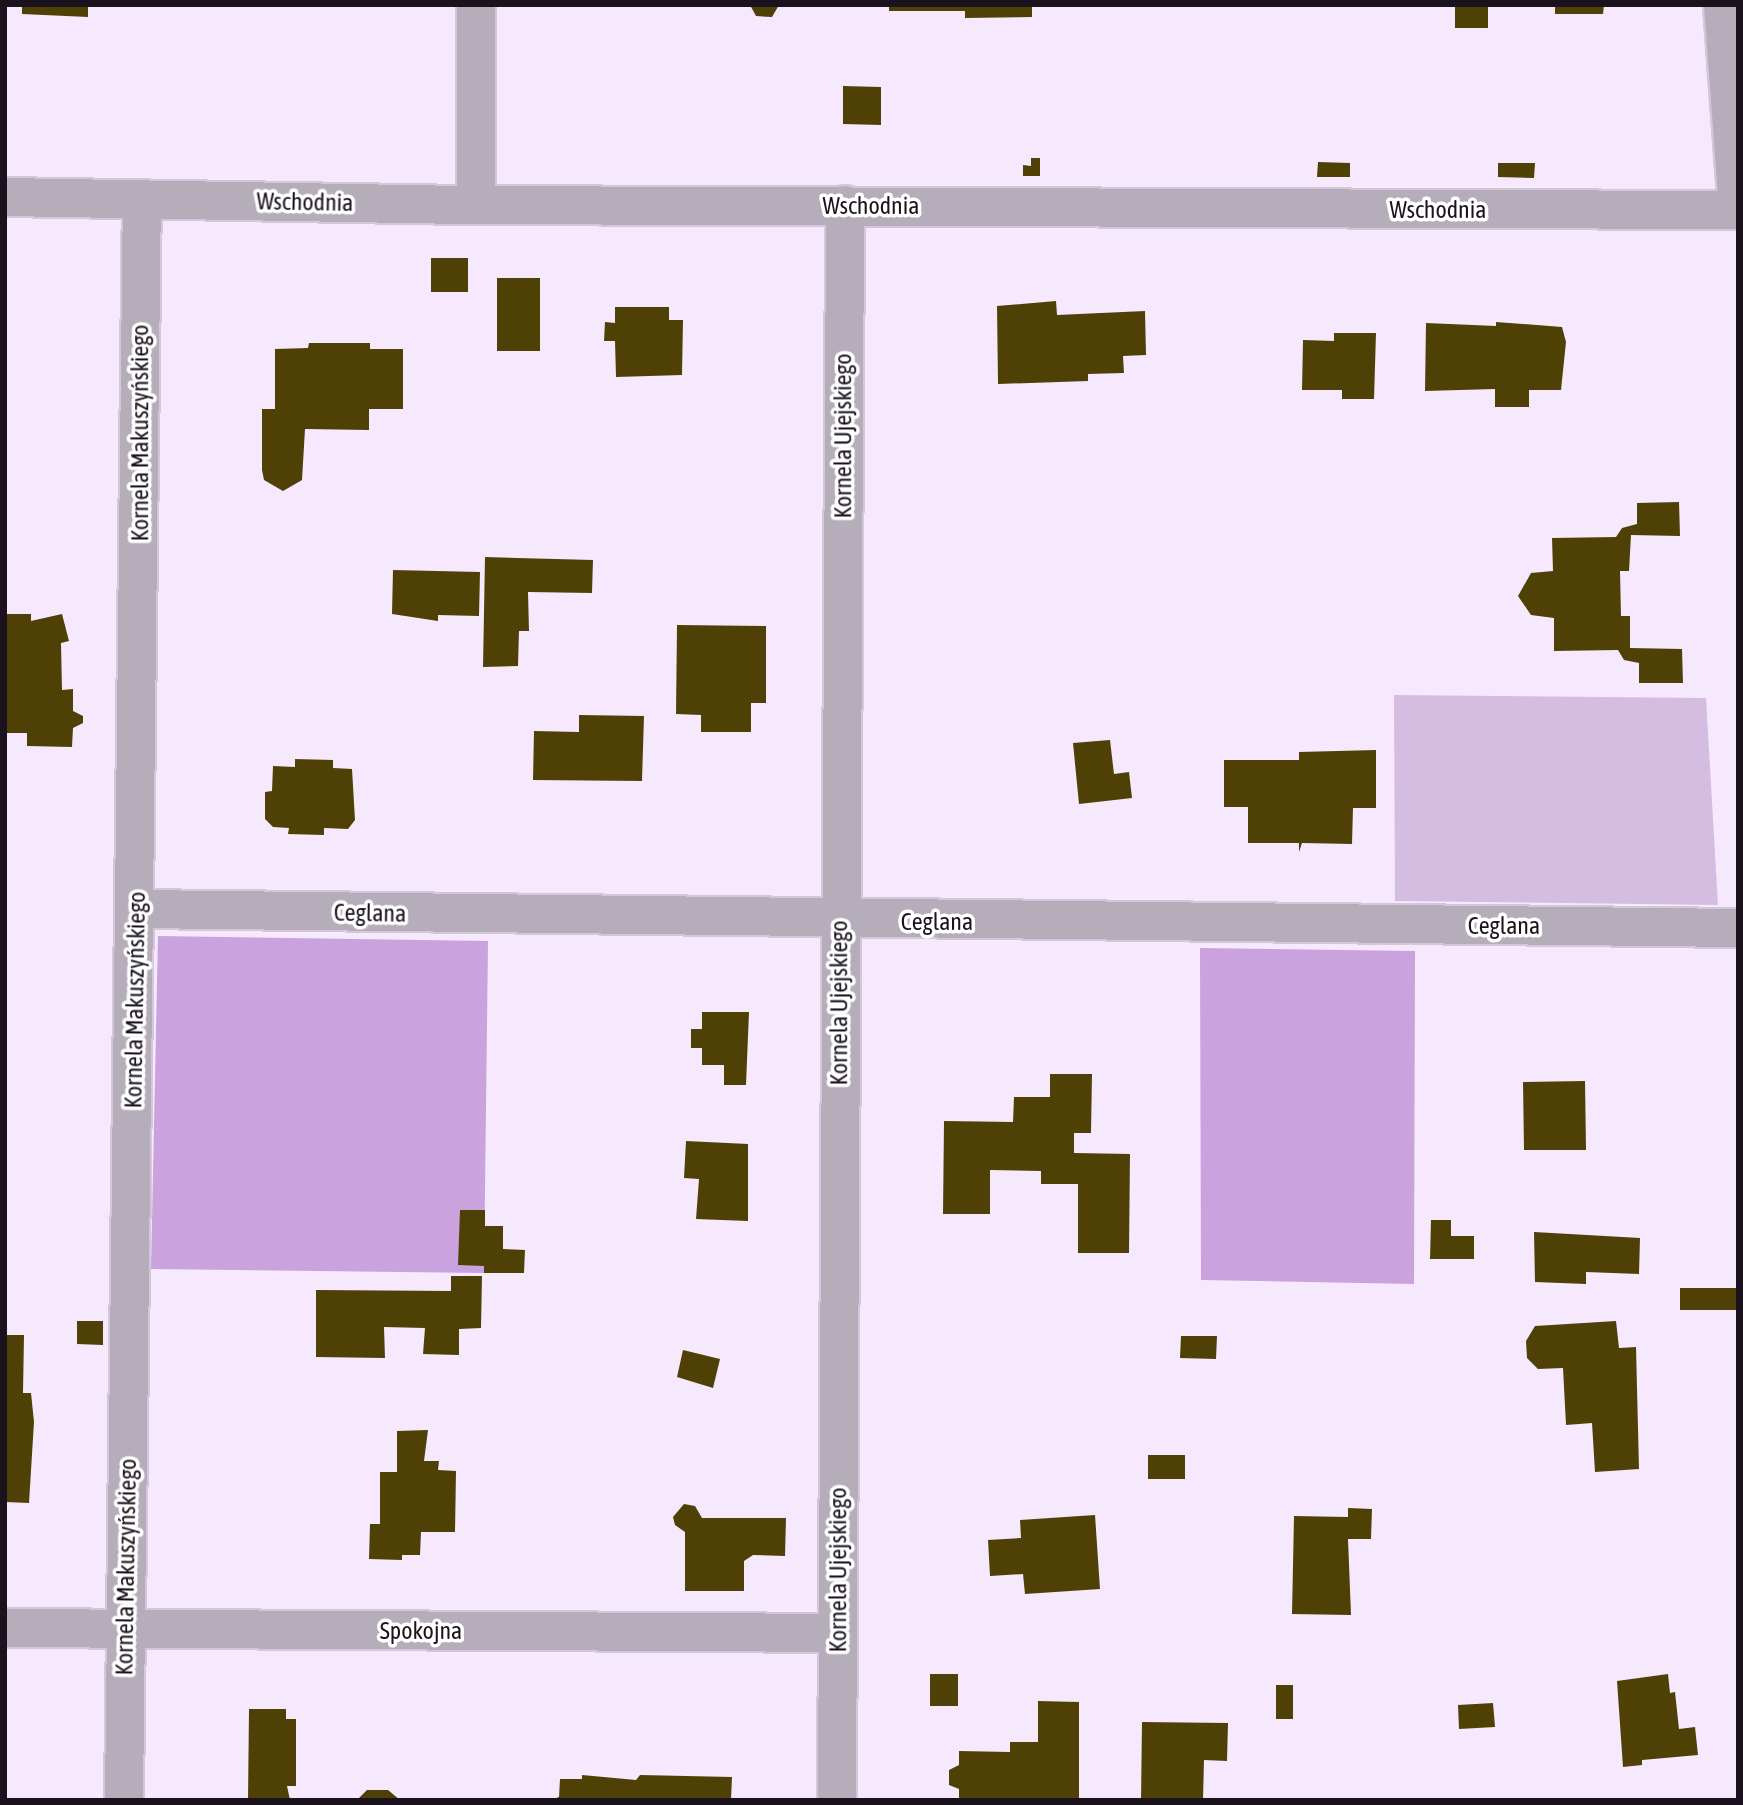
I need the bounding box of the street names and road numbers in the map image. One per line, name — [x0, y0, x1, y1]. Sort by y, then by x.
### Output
street label: Wschodnia — [256, 187, 354, 217]
street label: Wschodnia — [823, 192, 919, 220]
street label: Wschodnia — [1390, 196, 1486, 224]
street label: Kornela Makuszyńskiego — [126, 325, 154, 541]
street label: Kornela Ujejskiego — [829, 354, 857, 518]
street label: Kornela Makuszyńskiego — [119, 891, 151, 1109]
street label: Ceglana — [334, 898, 406, 928]
street label: Ceglana — [901, 908, 973, 936]
street label: Ceglana — [1468, 912, 1540, 940]
street label: Kornela Ujejskiego — [825, 921, 853, 1085]
street label: Kornela Makuszyńskiego — [110, 1458, 142, 1676]
street label: Kornela Ujejskiego — [824, 1488, 852, 1652]
street label: Spokojna — [380, 1617, 462, 1645]

